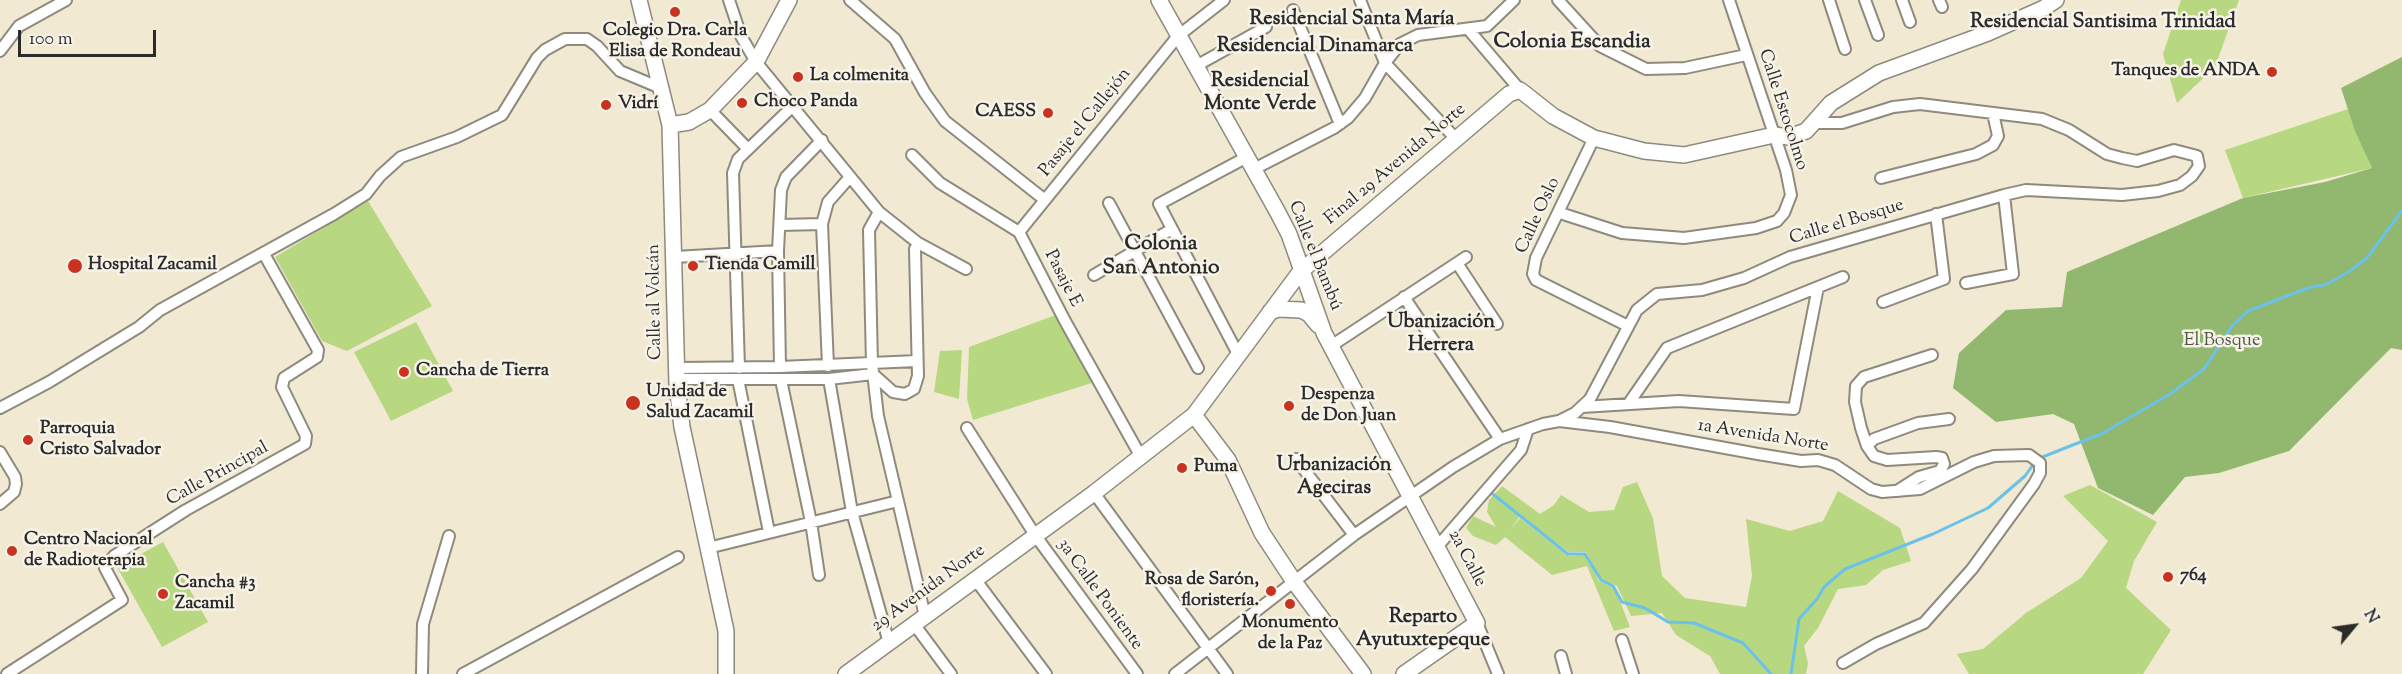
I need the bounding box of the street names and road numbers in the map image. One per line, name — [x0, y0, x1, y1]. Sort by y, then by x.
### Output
street label: Calle Estocolmo — [1752, 47, 1812, 173]
street label: Pasaje el Callejón — [1035, 64, 1137, 182]
street label: Final 29 Avenida Norte — [1321, 100, 1471, 230]
street label: Calle Oslo — [1512, 174, 1566, 258]
street label: Calle el Bosque — [1787, 195, 1907, 251]
street label: Calle el Bambú — [1282, 198, 1346, 314]
street label: Calle al Volcán — [644, 244, 668, 360]
street label: Pasaje E — [1038, 247, 1086, 311]
street label: 1a Avenida Norte — [1696, 416, 1830, 458]
street label: Calle Principal — [163, 438, 273, 512]
street label: 2a Calle — [1442, 527, 1490, 591]
street label: 3a Calle Poniente — [1051, 535, 1147, 655]
street label: 29 Avenida Norte — [868, 541, 990, 637]

